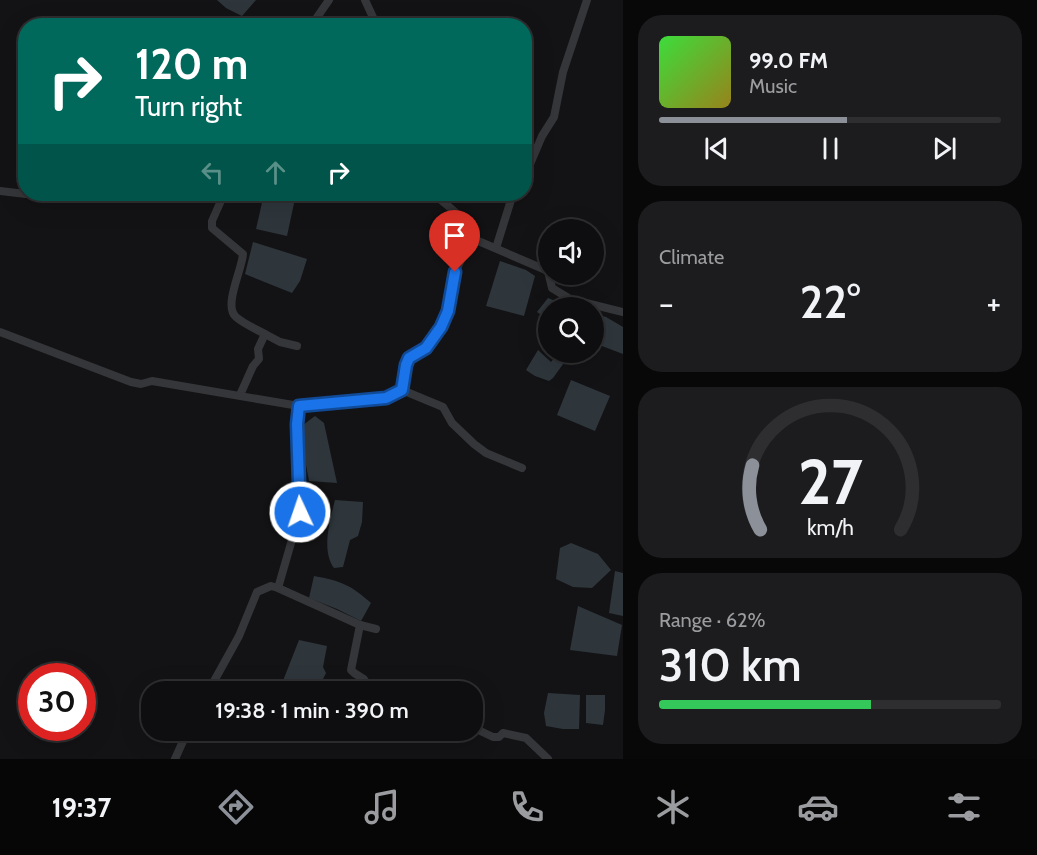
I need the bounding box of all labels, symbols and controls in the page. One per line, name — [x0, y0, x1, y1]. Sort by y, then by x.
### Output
text: 120 m — [135, 38, 248, 90]
icon: right — [36, 42, 114, 120]
text: 99.0 FM — [749, 47, 828, 74]
text: Music — [749, 74, 797, 98]
text: Turn right — [135, 90, 242, 123]
icon: previous — [700, 132, 733, 165]
icon: pause — [814, 132, 847, 165]
icon: next — [928, 132, 961, 165]
icon: left — [196, 156, 229, 189]
icon: ahead — [259, 156, 292, 189]
icon: right — [322, 156, 355, 189]
pin — [429, 210, 480, 272]
icon: arrive — [438, 219, 471, 252]
map controls — [538, 219, 604, 363]
button: sound — [538, 219, 604, 285]
text: Climate — [659, 245, 724, 269]
text: 22° — [800, 275, 860, 329]
text: − — [659, 283, 674, 323]
text: + — [986, 283, 1001, 323]
button: search — [538, 297, 604, 363]
text: 27 — [798, 444, 863, 520]
position arrow — [268, 480, 332, 544]
text: km/h — [807, 514, 853, 540]
text: Range · 62% — [659, 608, 766, 632]
text: 310 km — [659, 638, 801, 692]
speed limit sign: 30 — [18, 663, 96, 741]
text: 19:38 · 1 min · 390 m — [215, 697, 409, 724]
icon: directions — [215, 786, 257, 828]
icon: music — [361, 786, 403, 828]
icon: phone — [506, 786, 548, 828]
icon: climate — [652, 786, 694, 828]
icon: car — [797, 786, 839, 828]
icon: filters — [943, 786, 985, 828]
text: 19:37 — [52, 791, 111, 824]

